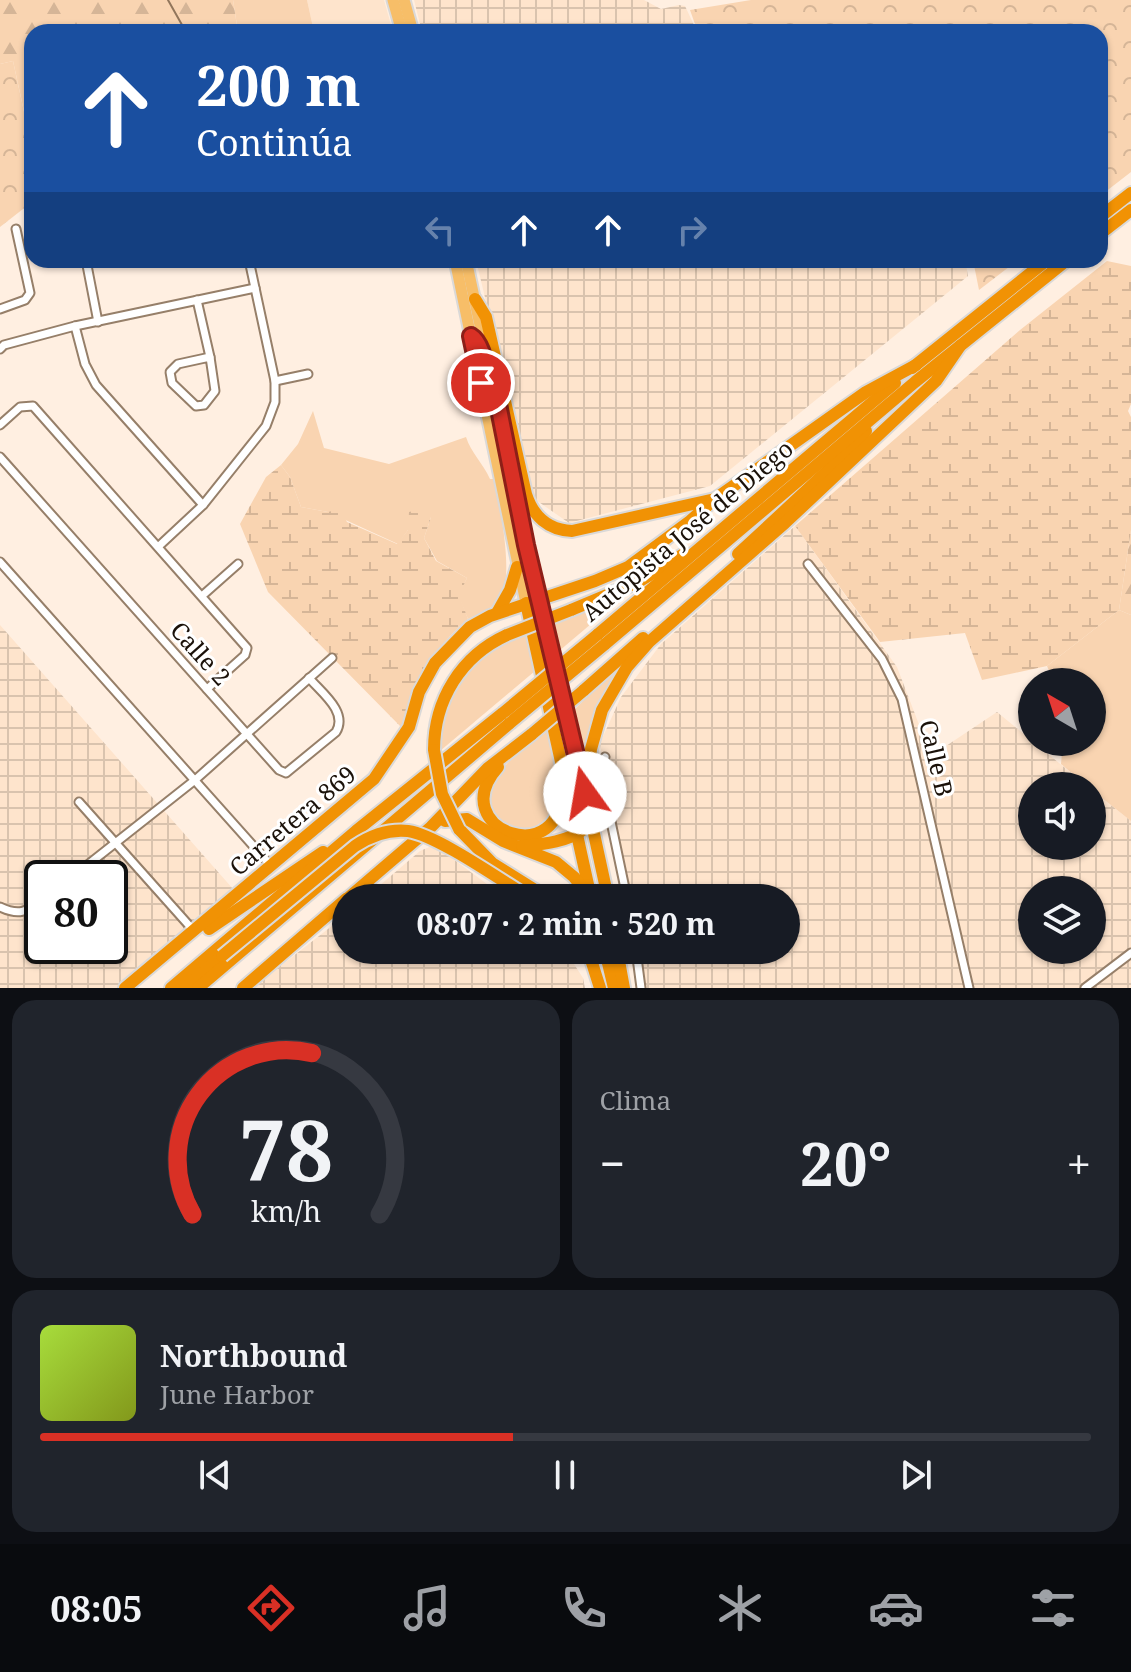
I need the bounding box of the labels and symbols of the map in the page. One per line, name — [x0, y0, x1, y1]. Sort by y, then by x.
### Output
pin — [447, 349, 515, 417]
street label: Autopista José de Diego — [574, 432, 800, 628]
street label: Calle 2 — [163, 614, 239, 692]
north arrow — [1018, 668, 1106, 756]
street label: Calle B — [912, 716, 962, 800]
position arrow — [543, 751, 627, 835]
street label: Carretera 869 — [222, 757, 362, 883]
speed limit sign: 80 — [24, 860, 128, 964]

